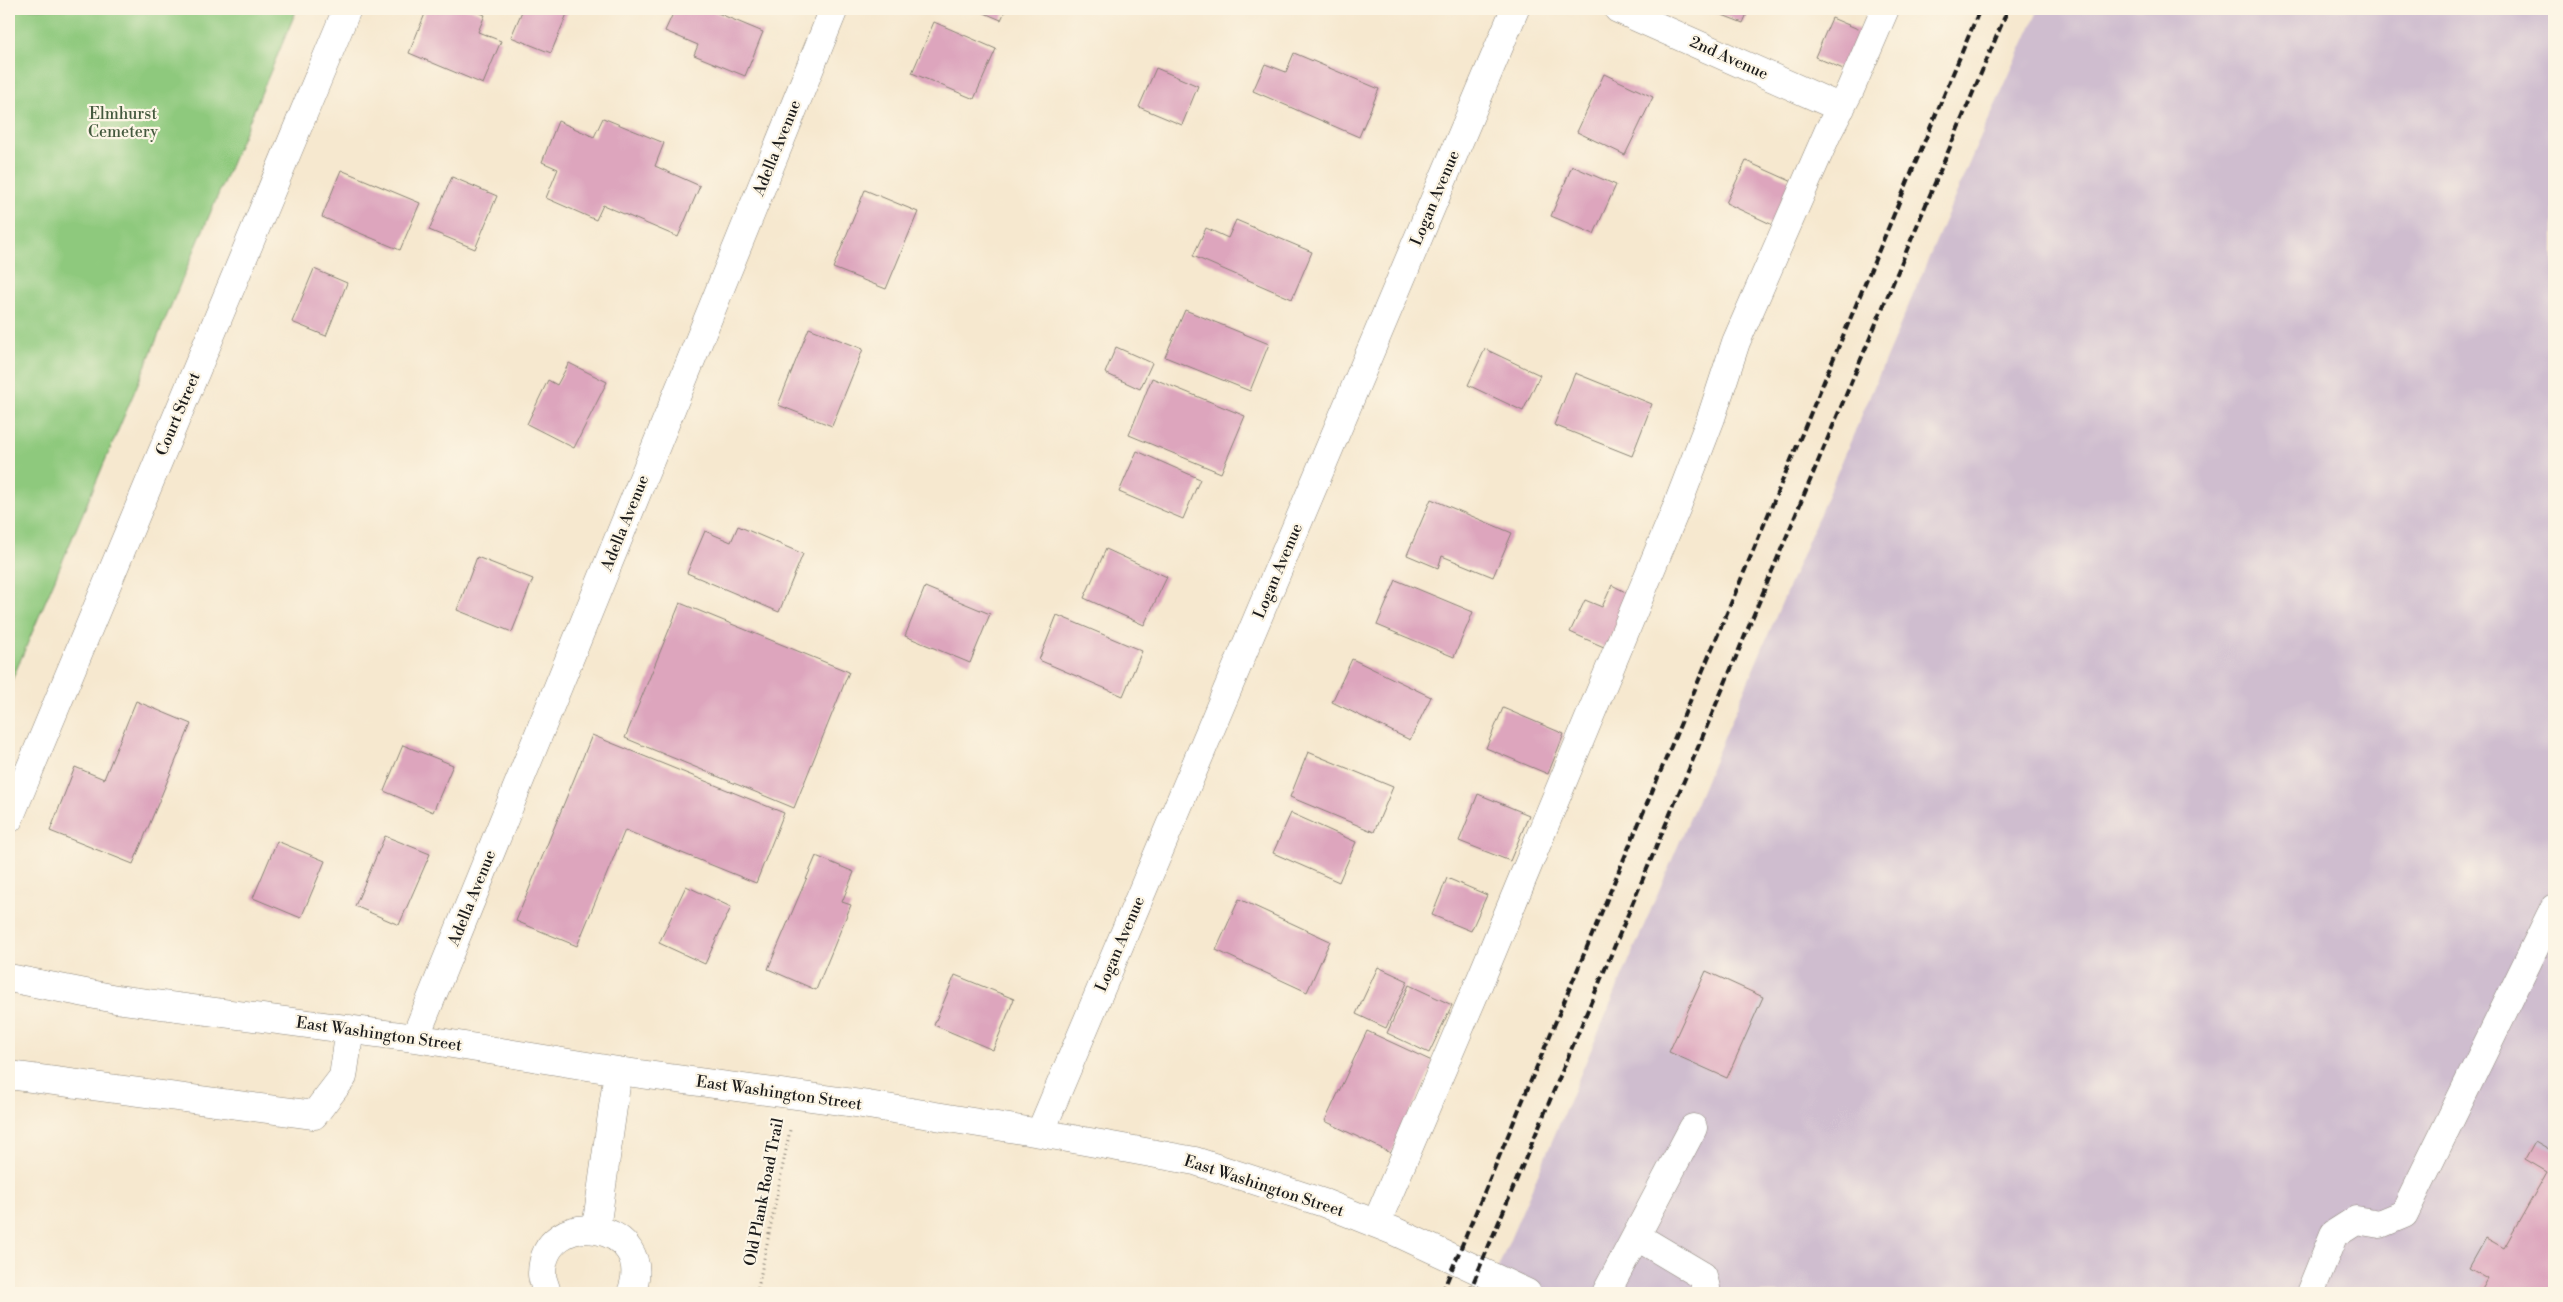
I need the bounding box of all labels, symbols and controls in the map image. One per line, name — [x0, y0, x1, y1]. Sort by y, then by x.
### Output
street label: 2nd Avenue — [1687, 32, 1771, 84]
street label: Adella Avenue — [748, 97, 805, 200]
park label: Elmhurst Cemetery — [88, 104, 158, 142]
street label: Logan Avenue — [1406, 147, 1464, 249]
street label: Court Street — [151, 369, 205, 459]
street label: Adella Avenue — [596, 472, 653, 575]
street label: Logan Avenue — [1249, 520, 1307, 622]
street label: Adella Avenue — [443, 847, 500, 950]
street label: Logan Avenue — [1091, 893, 1149, 995]
street label: East Washington Street — [295, 1012, 464, 1056]
street label: East Washington Street — [695, 1071, 864, 1115]
street label: Old Plank Road Trail — [740, 1116, 788, 1268]
street label: East Washington Street — [1181, 1151, 1347, 1221]

